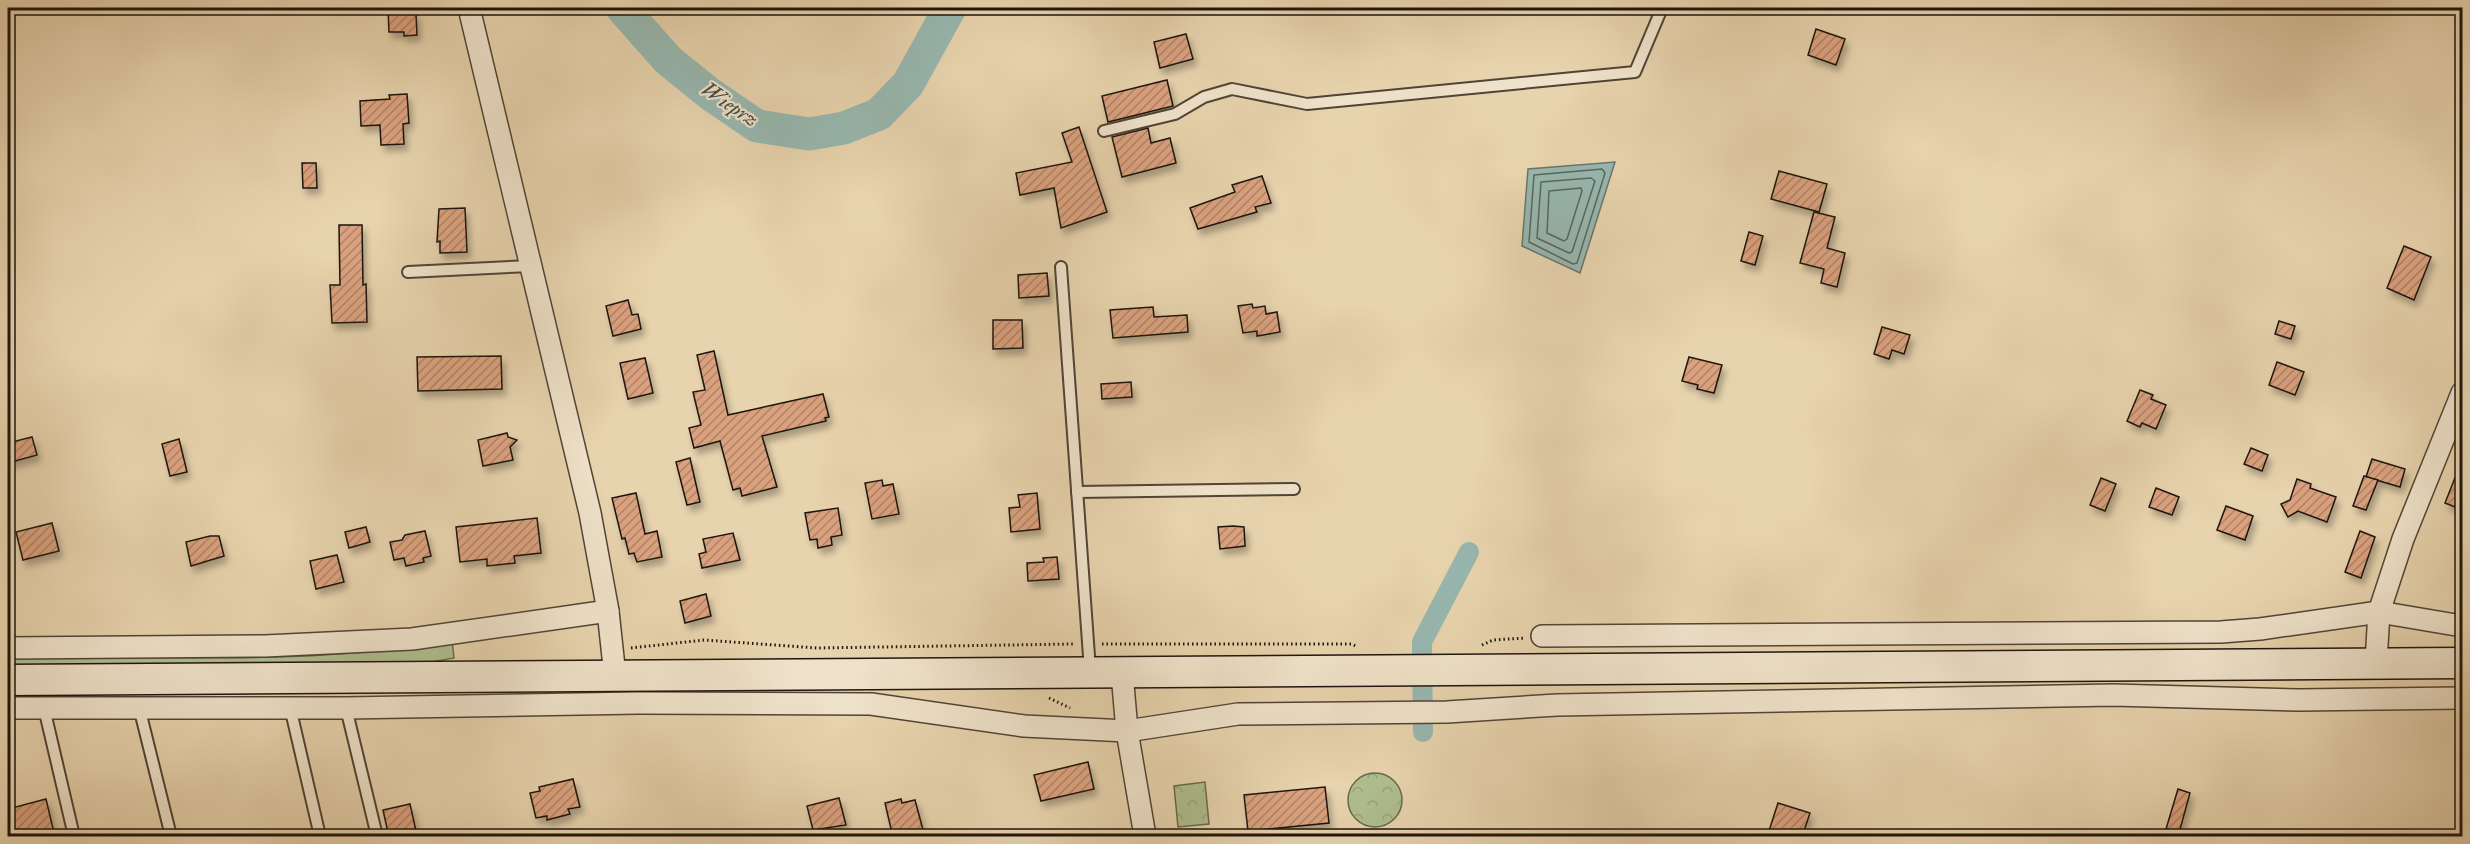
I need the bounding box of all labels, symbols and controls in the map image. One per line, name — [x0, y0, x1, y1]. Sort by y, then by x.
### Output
water label: Wieprz — [696, 76, 763, 133]

